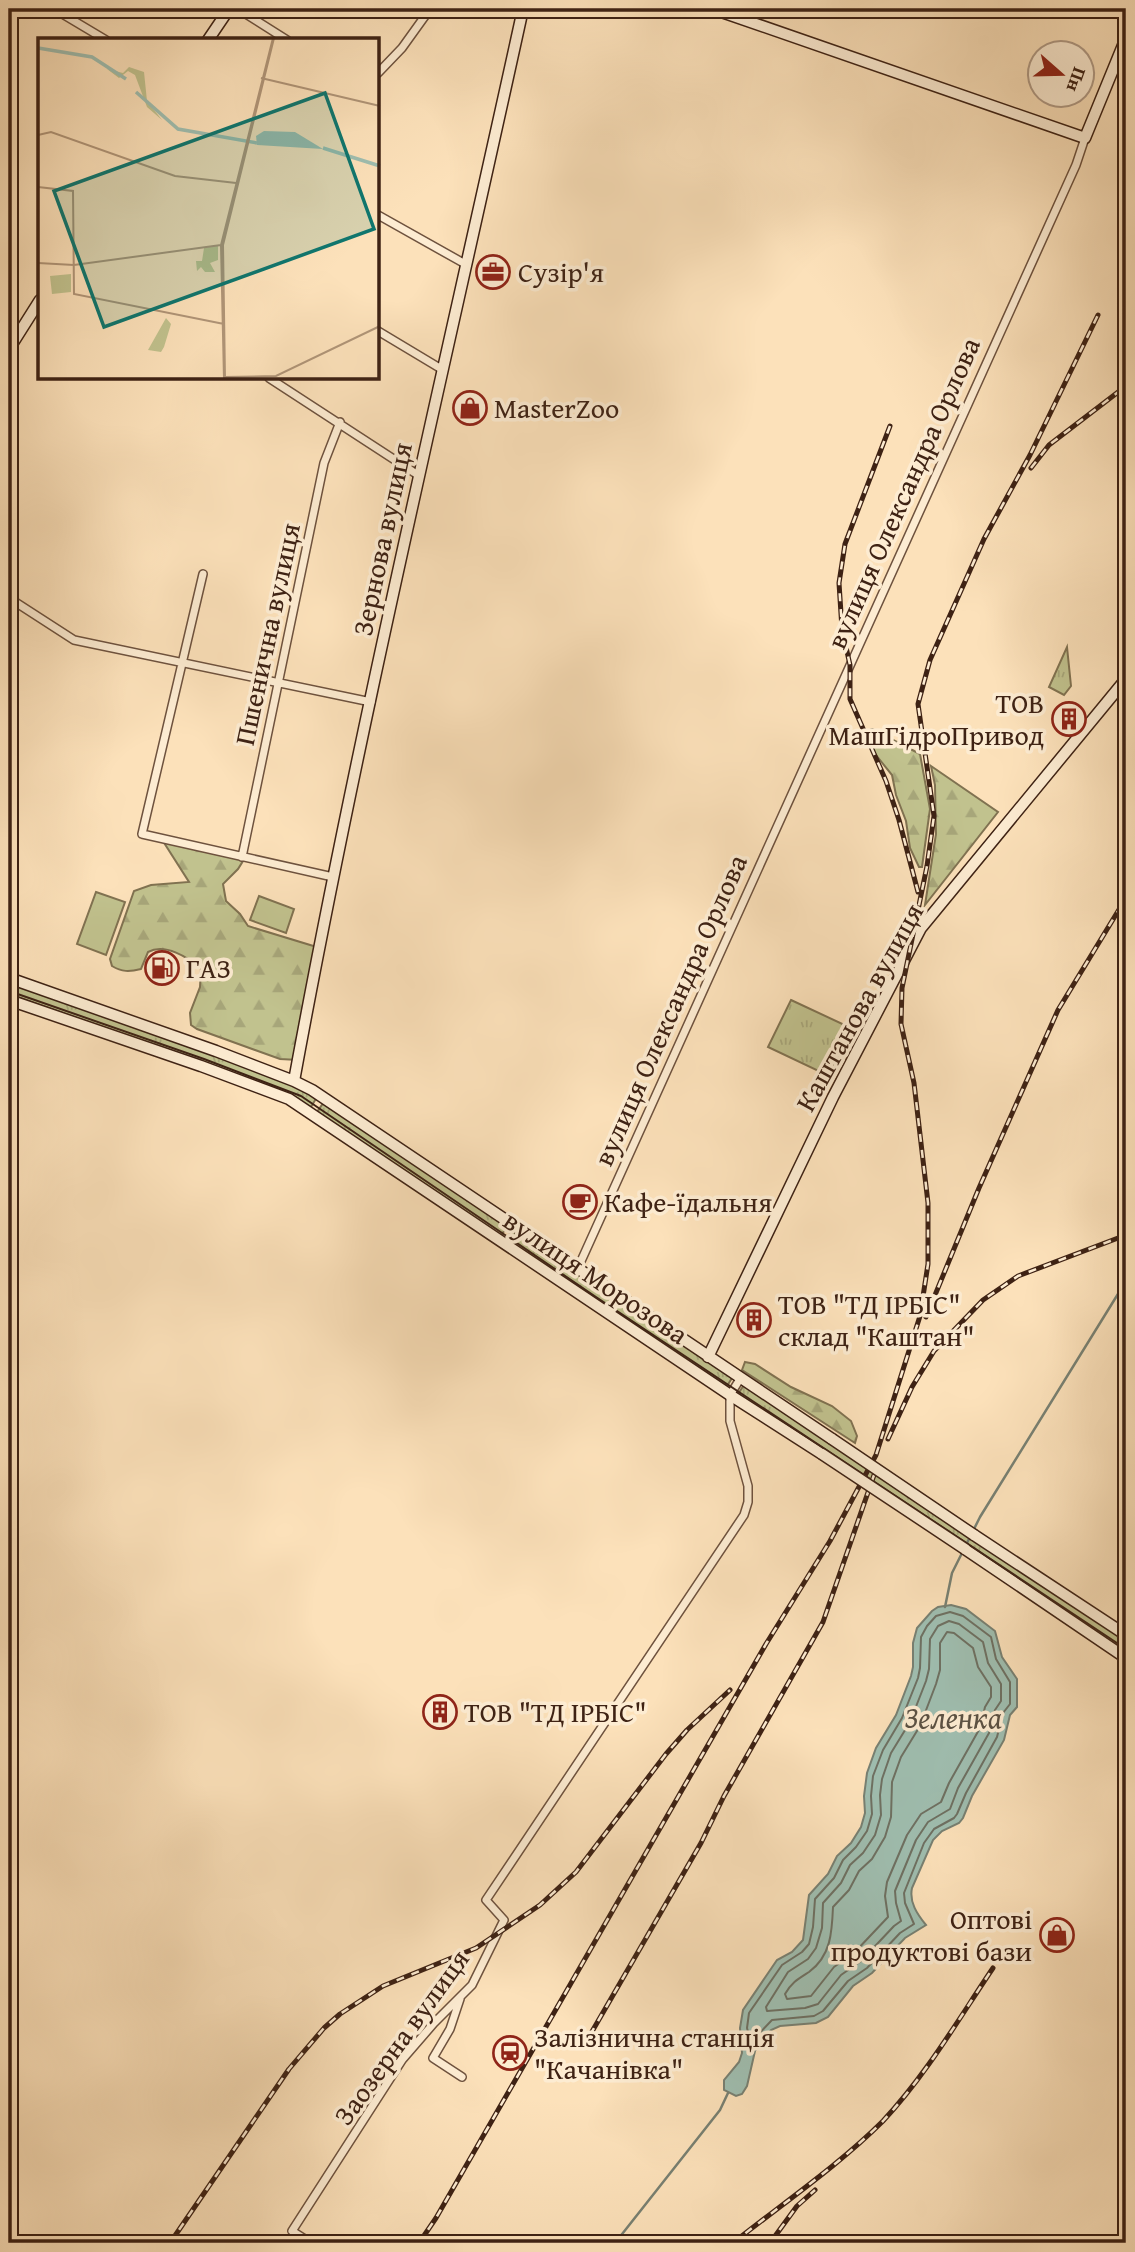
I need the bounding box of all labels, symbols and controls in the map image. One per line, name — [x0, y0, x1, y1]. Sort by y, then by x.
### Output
inset map — [38, 38, 380, 380]
north arrow — [1026, 38, 1096, 108]
text: Пн — [1060, 64, 1094, 96]
place label: Сузір'я — [518, 251, 604, 292]
office icon: Сузір'я — [474, 253, 512, 291]
street label: вулиця Олександра Орлова — [815, 330, 990, 655]
place label: MasterZoo — [494, 387, 619, 428]
shop icon: MasterZoo — [451, 389, 489, 427]
street label: Зернова вулиця — [341, 439, 422, 639]
street label: Пшенична вулиця — [223, 519, 310, 749]
place label: ТОВ МашГідроПривод — [828, 682, 1044, 755]
building icon: ТОВ МашГідроПривод — [1050, 700, 1088, 738]
street label: вулиця Олександра Орлова — [582, 847, 757, 1172]
street label: Каштанова вулиця — [784, 895, 933, 1118]
place label: ГАЗ — [186, 947, 231, 988]
fuel station icon: ГАЗ — [143, 949, 181, 987]
place label: Кафе-їдальня — [604, 1181, 772, 1222]
cafe icon: Кафе-їдальня — [561, 1183, 599, 1221]
street label: вулиця Морозова — [496, 1199, 698, 1354]
place label: ТОВ "ТД ІРБІС" склад "Каштан" — [778, 1283, 975, 1356]
building icon: ТОВ "ТД ІРБІС" склад "Каштан" — [735, 1301, 773, 1339]
place label: ТОВ "ТД ІРБІС" — [464, 1691, 646, 1732]
building icon: ТОВ "ТД ІРБІС" — [421, 1693, 459, 1731]
water label: Зеленка — [904, 1695, 1002, 1739]
place label: Оптові продуктові бази — [831, 1898, 1032, 1971]
shop icon: Оптові продуктові бази — [1038, 1916, 1076, 1954]
street label: Заозерна вулиця — [323, 1940, 478, 2133]
place label: Залізнична станція "Качанівка" — [534, 2016, 774, 2089]
station icon: Залізнична станція "Качанівка" — [491, 2034, 529, 2072]

